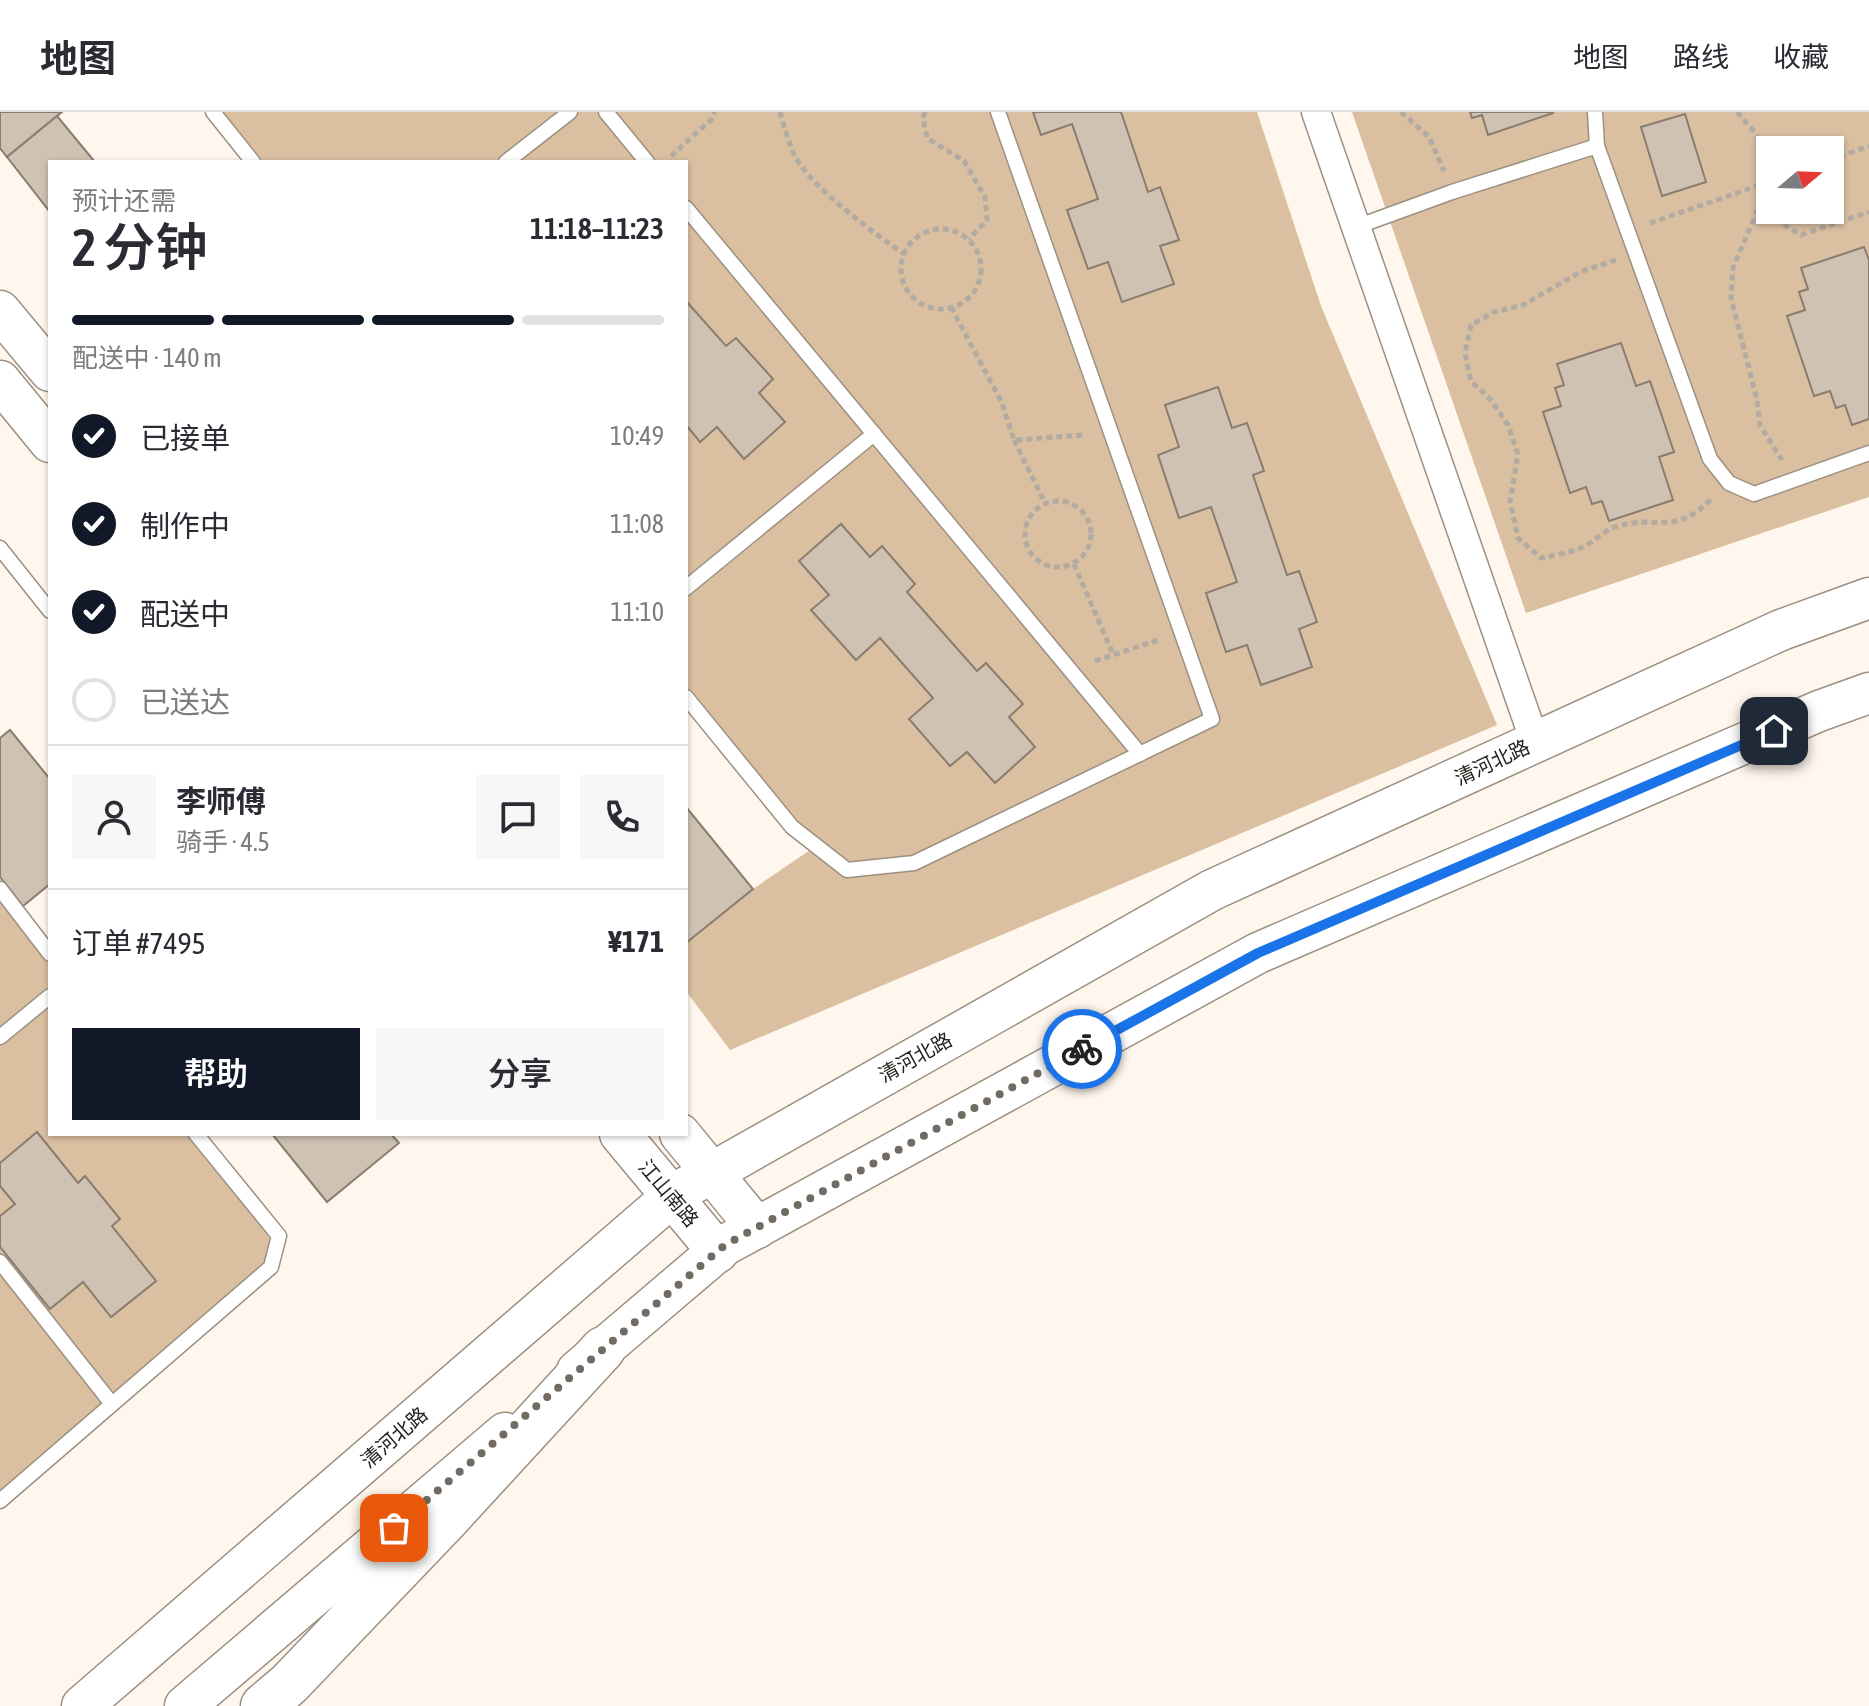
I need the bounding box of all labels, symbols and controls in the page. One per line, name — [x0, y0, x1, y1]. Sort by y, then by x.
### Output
text: 地图 — [40, 37, 116, 80]
text: 地图 — [1573, 41, 1629, 73]
text: 路线 — [1673, 41, 1729, 73]
text: 收藏 — [1773, 41, 1829, 73]
north arrow — [1756, 136, 1844, 224]
map controls — [1756, 136, 1844, 224]
text: 预计还需 — [72, 186, 176, 216]
text: 11:18–11:23 — [530, 211, 664, 245]
text: 2 分钟 — [72, 217, 208, 277]
text: 配送中 · 140 m — [72, 343, 222, 373]
icon: check — [72, 414, 116, 458]
text: 已接单 — [140, 421, 230, 455]
text: 10:49 — [610, 421, 664, 451]
icon: check — [72, 502, 116, 546]
text: 制作中 — [140, 509, 230, 543]
text: 11:08 — [610, 509, 664, 539]
icon: check — [72, 590, 116, 634]
text: 配送中 — [140, 597, 230, 631]
text: 11:10 — [610, 597, 664, 627]
text: 已送达 — [140, 685, 230, 719]
pin — [1740, 697, 1808, 765]
icon: home — [1752, 709, 1796, 753]
street label: 清河北路 — [1451, 735, 1533, 789]
button: person — [72, 775, 156, 859]
button: chat — [476, 775, 560, 859]
button: phone — [580, 775, 664, 859]
text: 李师傅 — [176, 784, 266, 818]
text: 骑手 · 4.5 — [176, 827, 270, 857]
text: ¥171 — [608, 924, 664, 958]
text: 订单 #7495 — [72, 926, 206, 960]
courier — [1042, 1009, 1122, 1089]
icon: bike — [1060, 1027, 1104, 1071]
button: 帮助 — [72, 1028, 360, 1120]
button: 分享 — [376, 1028, 664, 1120]
street label: 清河北路 — [874, 1028, 956, 1086]
street label: 江山南路 — [634, 1155, 704, 1231]
street label: 清河北路 — [356, 1402, 432, 1472]
pin — [360, 1494, 428, 1562]
icon: bag — [372, 1506, 416, 1550]

